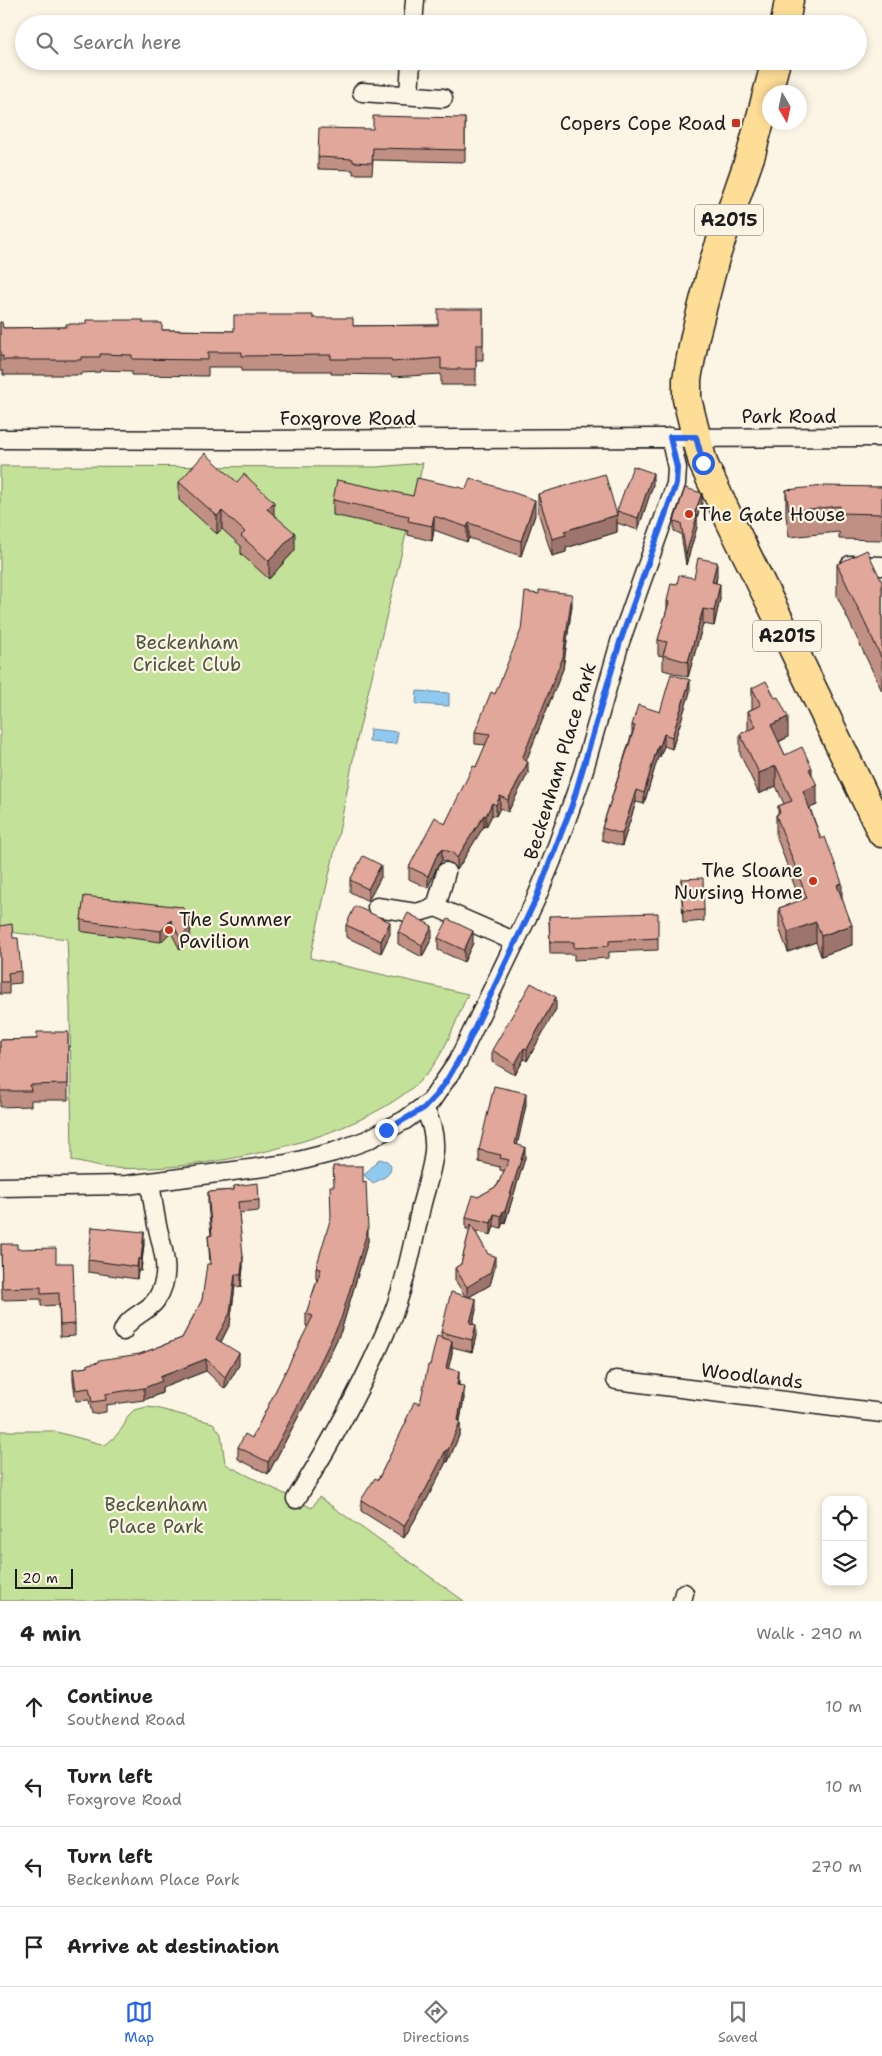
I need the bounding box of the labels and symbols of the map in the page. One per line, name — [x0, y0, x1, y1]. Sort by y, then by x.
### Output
north arrow — [762, 85, 807, 130]
place label: Copers Cope Road — [560, 111, 726, 136]
marker: Copers Cope Road — [730, 117, 742, 129]
road number: A2015 — [695, 204, 763, 236]
street label: Park Road — [742, 404, 836, 429]
street label: Foxgrove Road — [280, 406, 416, 431]
route start — [692, 452, 715, 475]
place label: The Gate House — [699, 502, 846, 527]
marker: The Gate House — [683, 508, 695, 520]
road number: A2015 — [753, 620, 821, 652]
park label: Beckenham Cricket Club — [133, 630, 241, 677]
street label: Beckenham Place Park — [518, 659, 602, 863]
place label: The Sloane Nursing Home — [674, 858, 803, 905]
marker: The Sloane Nursing Home — [807, 875, 819, 887]
place label: The Summer Pavilion — [179, 907, 292, 954]
marker: The Summer Pavilion — [163, 924, 175, 936]
route end — [375, 1119, 398, 1142]
street label: Woodlands — [699, 1357, 805, 1395]
park label: Beckenham Place Park — [104, 1492, 208, 1539]
scale bar — [15, 1566, 72, 1589]

